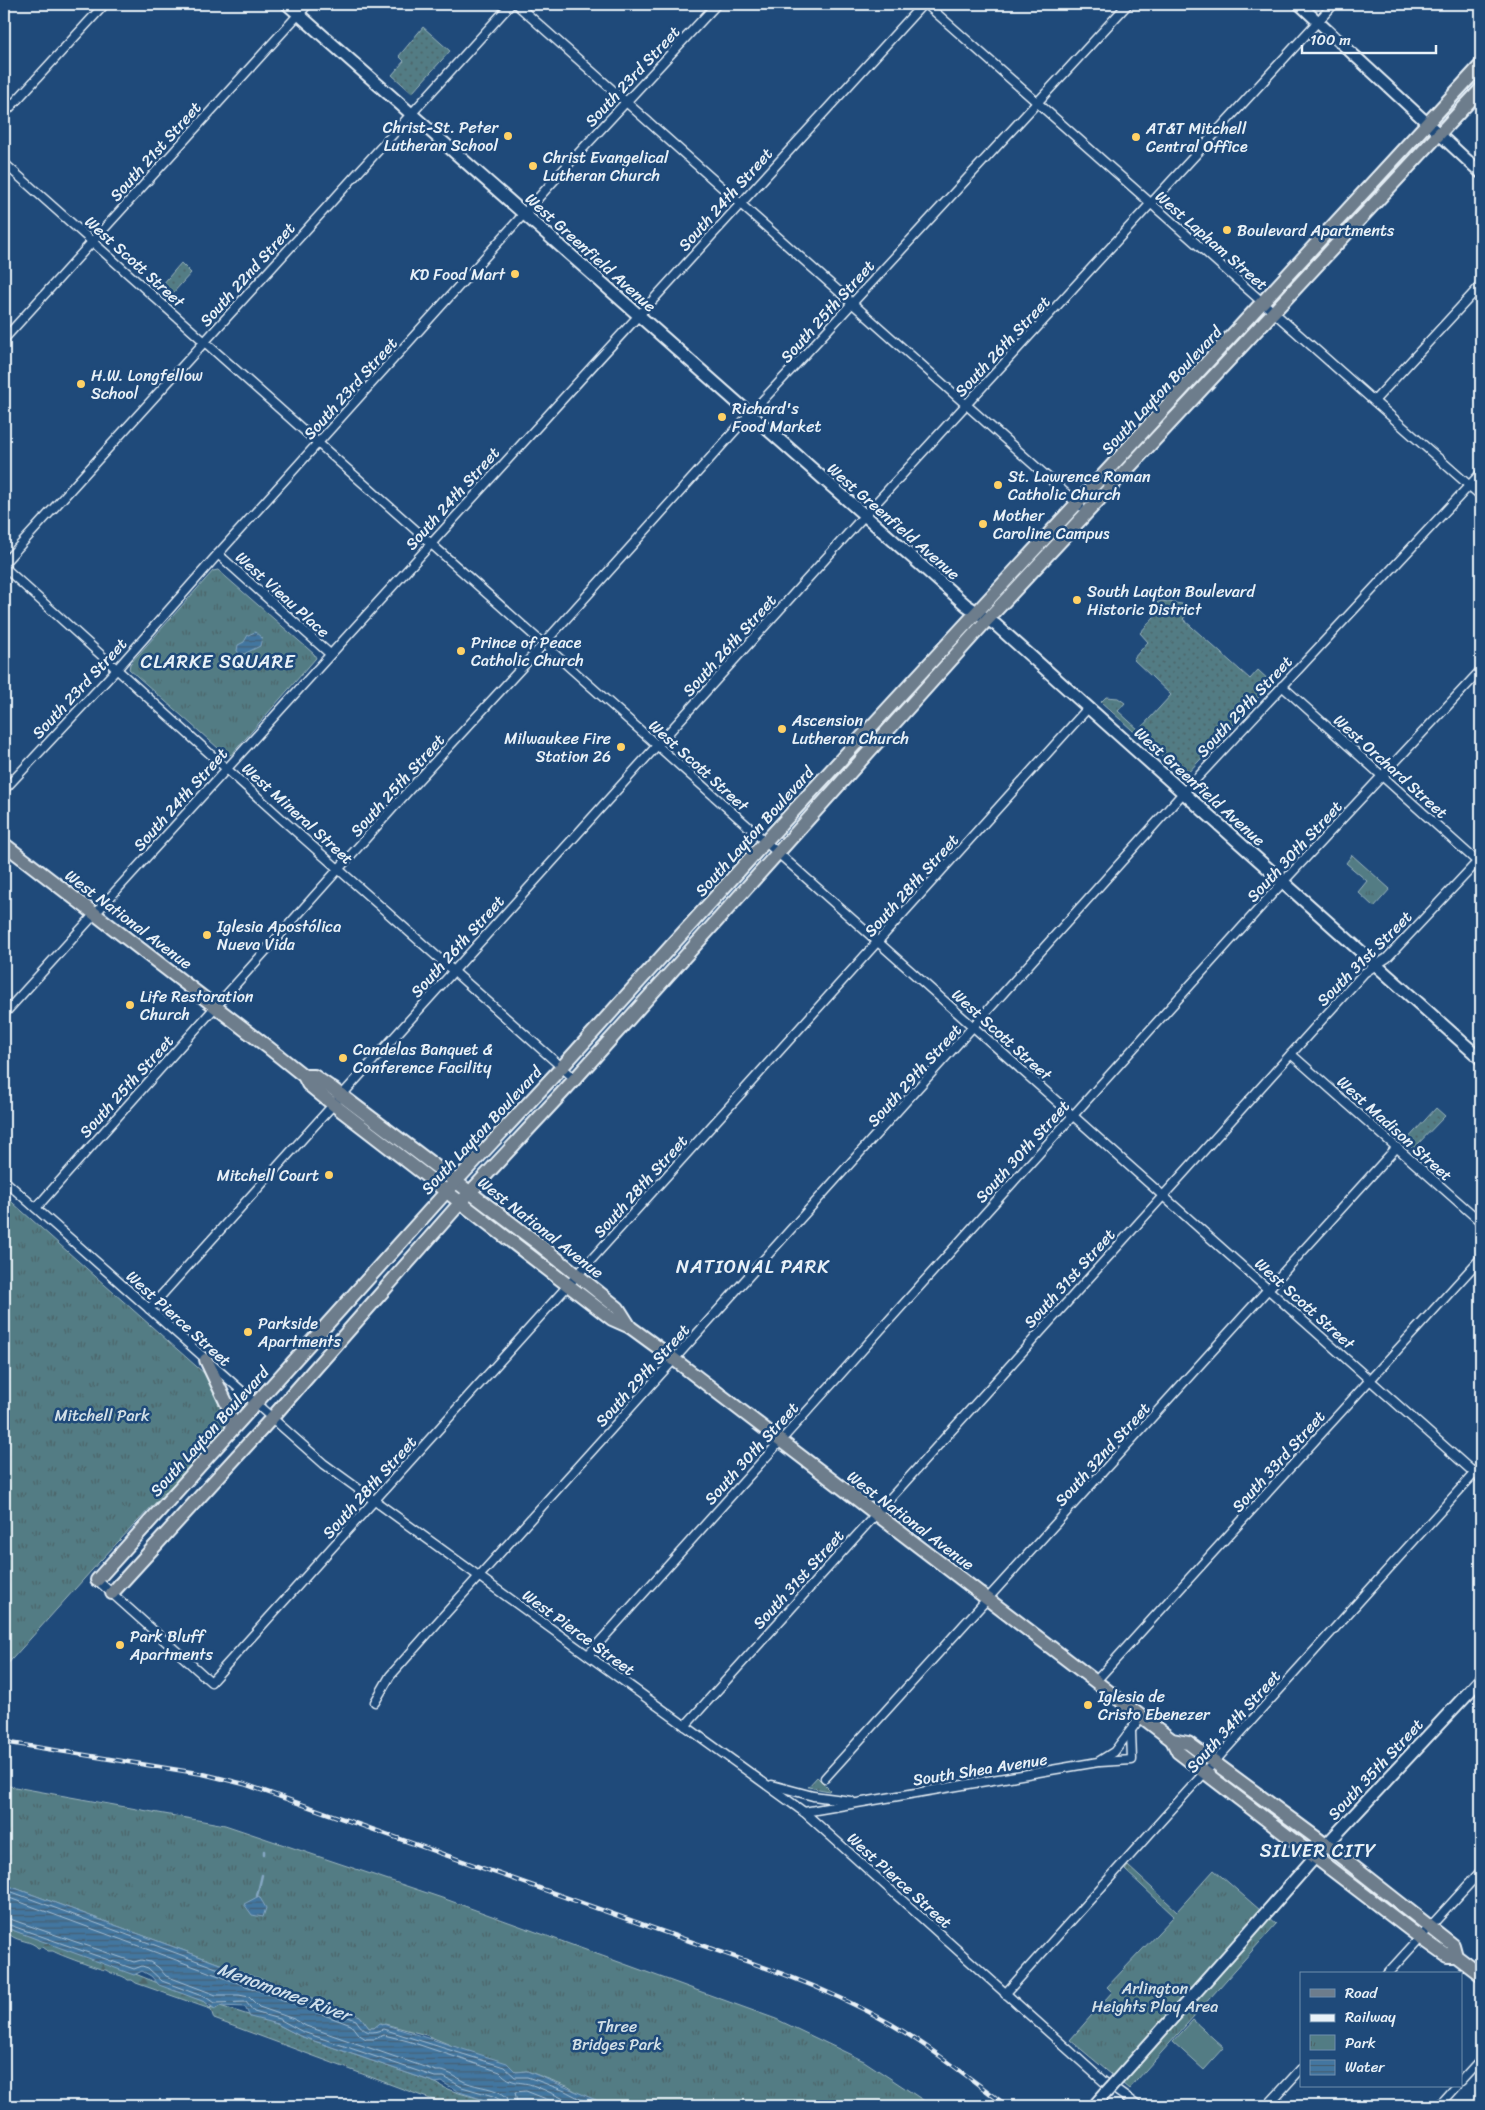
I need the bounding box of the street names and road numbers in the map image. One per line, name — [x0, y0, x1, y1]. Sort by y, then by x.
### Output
street label: South 23rd Street — [577, 19, 687, 134]
street label: South 21st Street — [102, 94, 209, 208]
street label: South 24th Street — [671, 141, 780, 258]
street label: West Lapham Street — [1148, 183, 1275, 298]
street label: West Greenfield Avenue — [518, 185, 663, 320]
street label: West Scott Street — [78, 208, 192, 315]
street label: South 22nd Street — [192, 215, 303, 333]
street label: South 25th Street — [773, 253, 882, 370]
street label: South 26th Street — [947, 289, 1058, 404]
street label: South Layton Boulevard — [1094, 318, 1230, 462]
street label: South 23rd Street — [296, 330, 405, 447]
street label: South 24th Street — [398, 440, 507, 557]
street label: West Greenfield Avenue — [820, 455, 967, 588]
street label: West Vieau Place — [229, 544, 337, 645]
street label: South 26th Street — [675, 587, 784, 704]
street label: South 23rd Street — [24, 631, 134, 746]
street label: South 29th Street — [1189, 648, 1300, 764]
street label: West Orchard Street — [1326, 707, 1455, 826]
street label: West Scott Street — [642, 712, 756, 819]
street label: West Greenfield Avenue — [1127, 719, 1272, 854]
street label: South 25th Street — [343, 727, 452, 844]
street label: South 24th Street — [126, 741, 235, 858]
street label: West Mineral Street — [235, 755, 360, 872]
street label: South Layton Boulevard — [687, 758, 822, 903]
street label: South 30th Street — [1239, 793, 1350, 909]
street label: South 28th Street — [857, 827, 966, 944]
street label: West National Avenue — [59, 862, 199, 977]
street label: South 26th Street — [403, 888, 512, 1005]
street label: South 31st Street — [1309, 903, 1419, 1013]
street label: West Scott Street — [945, 981, 1059, 1088]
street label: South 29th Street — [860, 1017, 969, 1134]
street label: South 25th Street — [72, 1028, 181, 1145]
street label: South Layton Boulevard — [414, 1058, 550, 1202]
street label: West Madison Street — [1330, 1068, 1459, 1189]
street label: South 30th Street — [968, 1093, 1077, 1210]
street label: South 28th Street — [586, 1128, 695, 1245]
street label: West National Avenue — [471, 1169, 610, 1286]
street label: South 31st Street — [1016, 1222, 1123, 1335]
street label: West Scott Street — [1248, 1250, 1362, 1357]
street label: West Pierce Street — [119, 1263, 238, 1374]
street label: South 29th Street — [588, 1317, 697, 1434]
street label: South Layton Boulevard — [142, 1358, 277, 1503]
street label: South 30th Street — [697, 1395, 806, 1512]
street label: South 32nd Street — [1047, 1395, 1158, 1513]
street label: South 33rd Street — [1224, 1403, 1333, 1519]
street label: South 28th Street — [315, 1429, 424, 1546]
street label: West National Avenue — [841, 1463, 981, 1578]
street label: South 31st Street — [745, 1523, 852, 1636]
street label: West Pierce Street — [516, 1581, 641, 1684]
street label: South 34th Street — [1179, 1663, 1288, 1780]
street label: South 35th Street — [1320, 1712, 1431, 1827]
street label: South Shea Avenue — [911, 1745, 1050, 1794]
street label: West Pierce Street — [840, 1825, 959, 1936]

